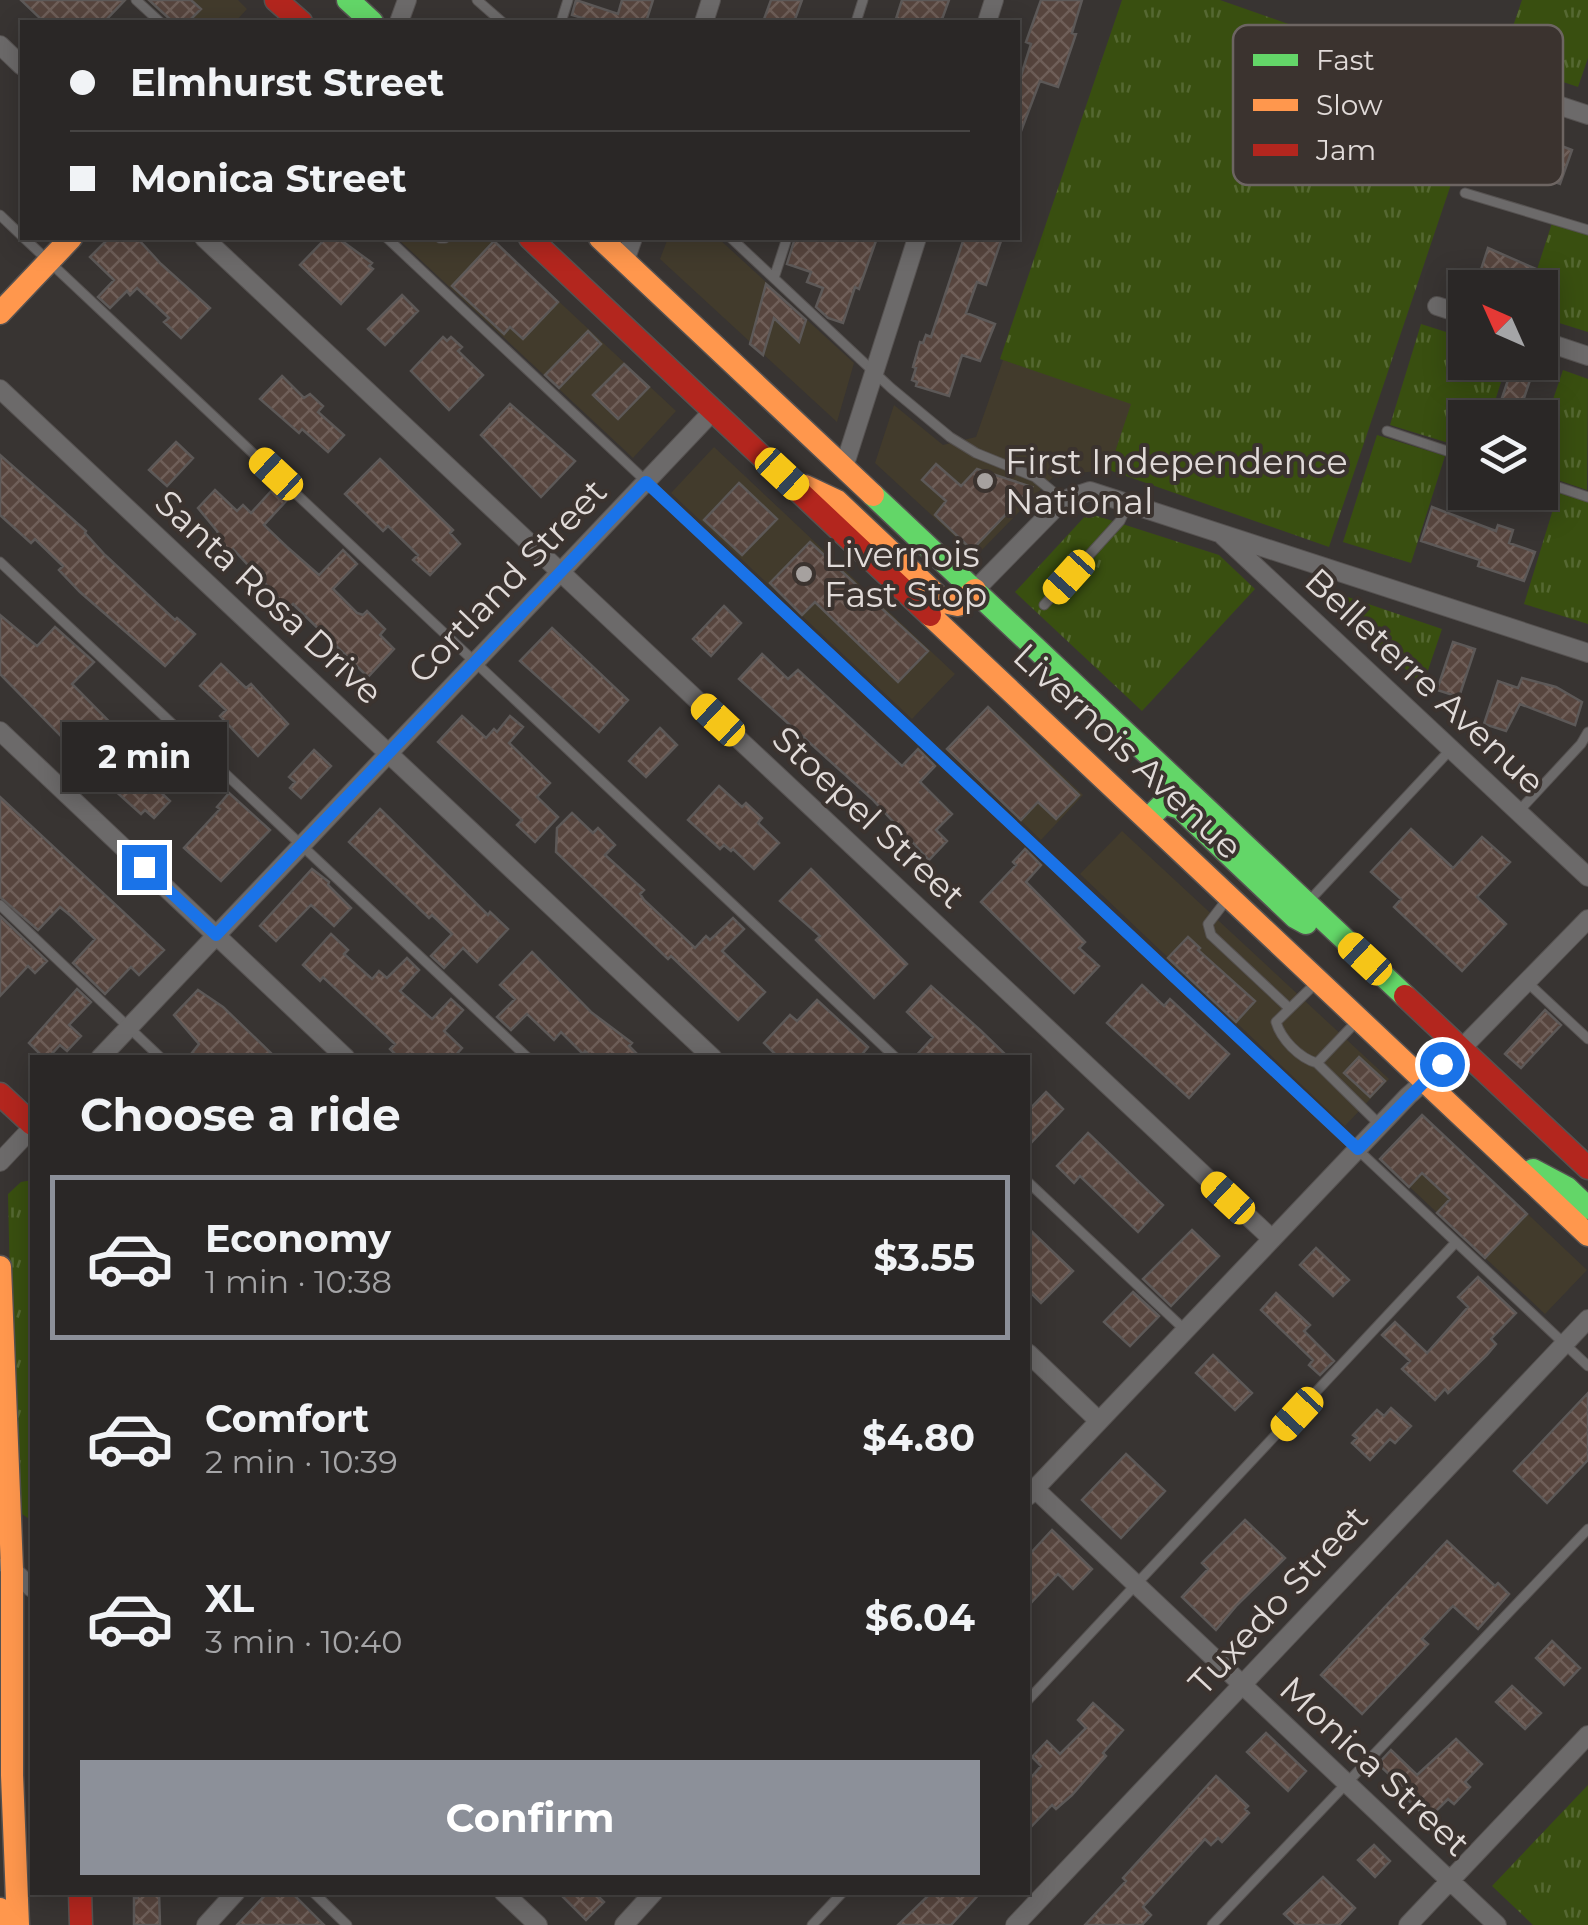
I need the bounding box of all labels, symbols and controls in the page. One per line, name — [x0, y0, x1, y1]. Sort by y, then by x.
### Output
legend — [1233, 25, 1563, 185]
text: Fast — [1316, 43, 1375, 77]
text: Elmhurst Street — [130, 59, 444, 106]
text: Slow — [1316, 88, 1383, 122]
text: Jam — [1315, 133, 1376, 167]
text: Monica Street — [130, 155, 407, 202]
north arrow — [1448, 270, 1558, 380]
map controls — [1448, 270, 1558, 510]
button: layers — [1448, 400, 1558, 510]
place label: First Independence National — [1005, 440, 1348, 523]
car — [244, 443, 308, 505]
car — [750, 443, 814, 505]
street label: Cortland Street — [399, 470, 615, 692]
marker: First Independence National — [974, 470, 996, 492]
street label: Santa Rosa Drive — [146, 481, 392, 713]
place label: Livernois Fast Stop — [824, 533, 987, 616]
car — [1038, 545, 1100, 609]
street label: Belleterre Avenue — [1296, 559, 1554, 803]
marker: Livernois Fast Stop — [793, 563, 815, 585]
street label: Livernois Avenue — [1005, 634, 1251, 868]
car — [686, 689, 750, 751]
street label: Stoepel Street — [764, 717, 974, 917]
callout: 2 min — [62, 722, 226, 792]
text: 2 min — [98, 737, 191, 776]
route end — [122, 845, 167, 890]
car — [1333, 928, 1397, 990]
route start — [1420, 1042, 1465, 1087]
text: Choose a ride — [80, 1087, 401, 1142]
car — [1196, 1167, 1260, 1229]
icon: car — [85, 1213, 175, 1303]
text: Economy — [205, 1215, 391, 1262]
text: $3.55 — [873, 1234, 975, 1281]
text: 1 min · 10:38 — [205, 1262, 392, 1301]
car — [1266, 1382, 1328, 1446]
icon: car — [85, 1393, 175, 1483]
text: Comfort — [205, 1395, 369, 1442]
text: $4.80 — [862, 1414, 975, 1461]
text: 2 min · 10:39 — [205, 1442, 398, 1481]
street label: Tuxedo Street — [1179, 1496, 1377, 1704]
icon: car — [85, 1573, 175, 1663]
text: XL — [205, 1575, 254, 1622]
text: $6.04 — [865, 1594, 975, 1641]
text: 3 min · 10:40 — [205, 1622, 402, 1661]
street label: Monica Street — [1271, 1667, 1479, 1865]
button: Confirm — [80, 1760, 980, 1875]

